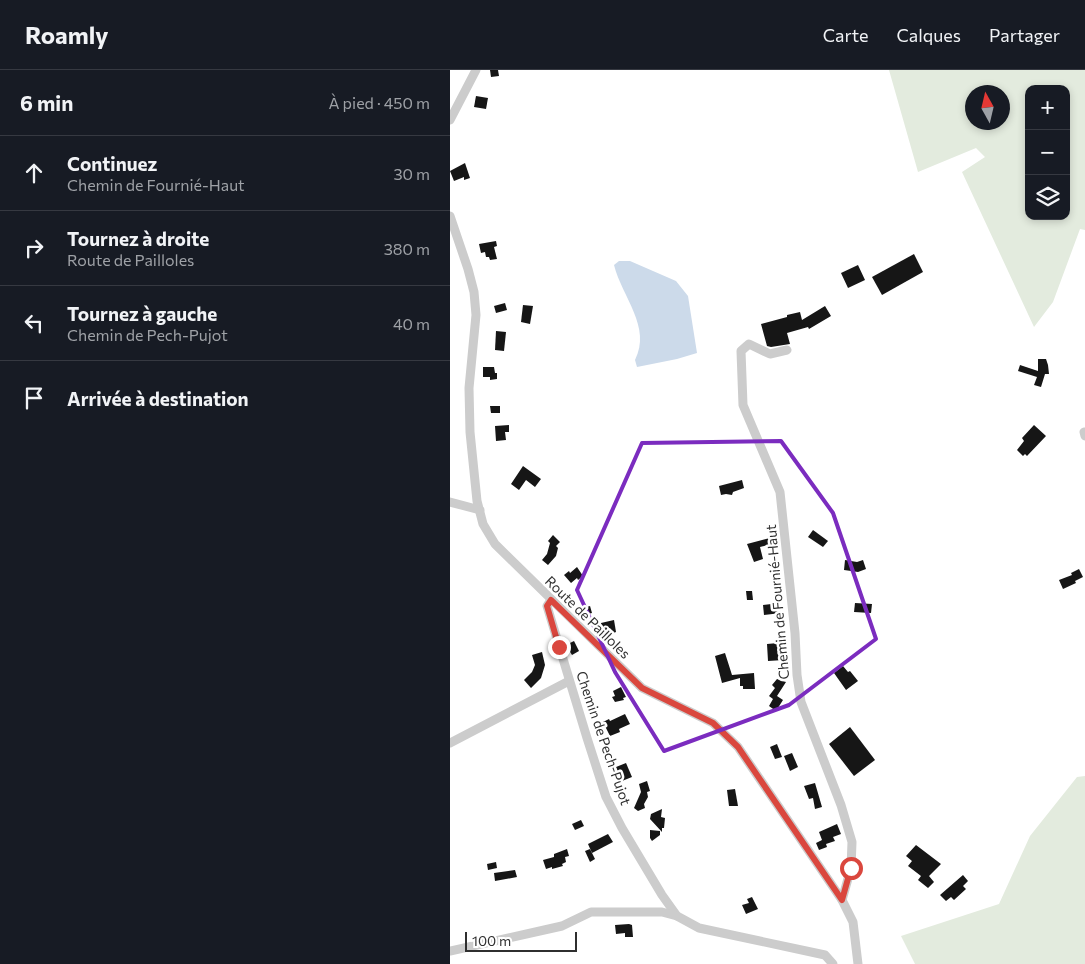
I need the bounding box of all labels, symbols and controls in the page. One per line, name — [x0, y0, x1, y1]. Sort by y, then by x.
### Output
text: Roamly — [25, 20, 108, 49]
text: Carte — [823, 24, 868, 46]
text: Calques — [896, 24, 961, 46]
text: Partager — [989, 24, 1060, 46]
north arrow — [965, 85, 1010, 130]
map controls — [1025, 85, 1070, 220]
button: + — [1025, 85, 1070, 130]
text: 6 min — [20, 90, 73, 115]
text: À pied · 450 m — [328, 93, 430, 112]
button: − — [1025, 130, 1070, 175]
text: Continuez — [67, 152, 157, 175]
icon: ahead — [20, 159, 48, 187]
text: 30 m — [393, 164, 430, 183]
text: Chemin de Fournié-Haut — [67, 175, 245, 194]
button: layers — [1025, 175, 1070, 220]
text: Tournez à droite — [67, 227, 209, 250]
icon: right — [20, 234, 48, 262]
text: 380 m — [384, 239, 430, 258]
text: Route de Pailloles — [67, 250, 194, 269]
text: Tournez à gauche — [67, 302, 217, 325]
icon: left — [20, 309, 48, 337]
text: 40 m — [393, 314, 430, 333]
text: Chemin de Pech-Pujot — [67, 325, 228, 344]
icon: arrive — [20, 384, 48, 412]
text: Arrivée à destination — [67, 387, 249, 410]
street label: Chemin de Fournié-Haut — [762, 524, 792, 680]
street label: Route de Pailloles — [542, 572, 634, 662]
route end — [548, 636, 571, 659]
street label: Chemin de Pech-Pujot — [573, 669, 635, 807]
route start — [840, 857, 863, 880]
scale bar — [465, 929, 578, 952]
text: 100 m — [472, 932, 511, 949]

